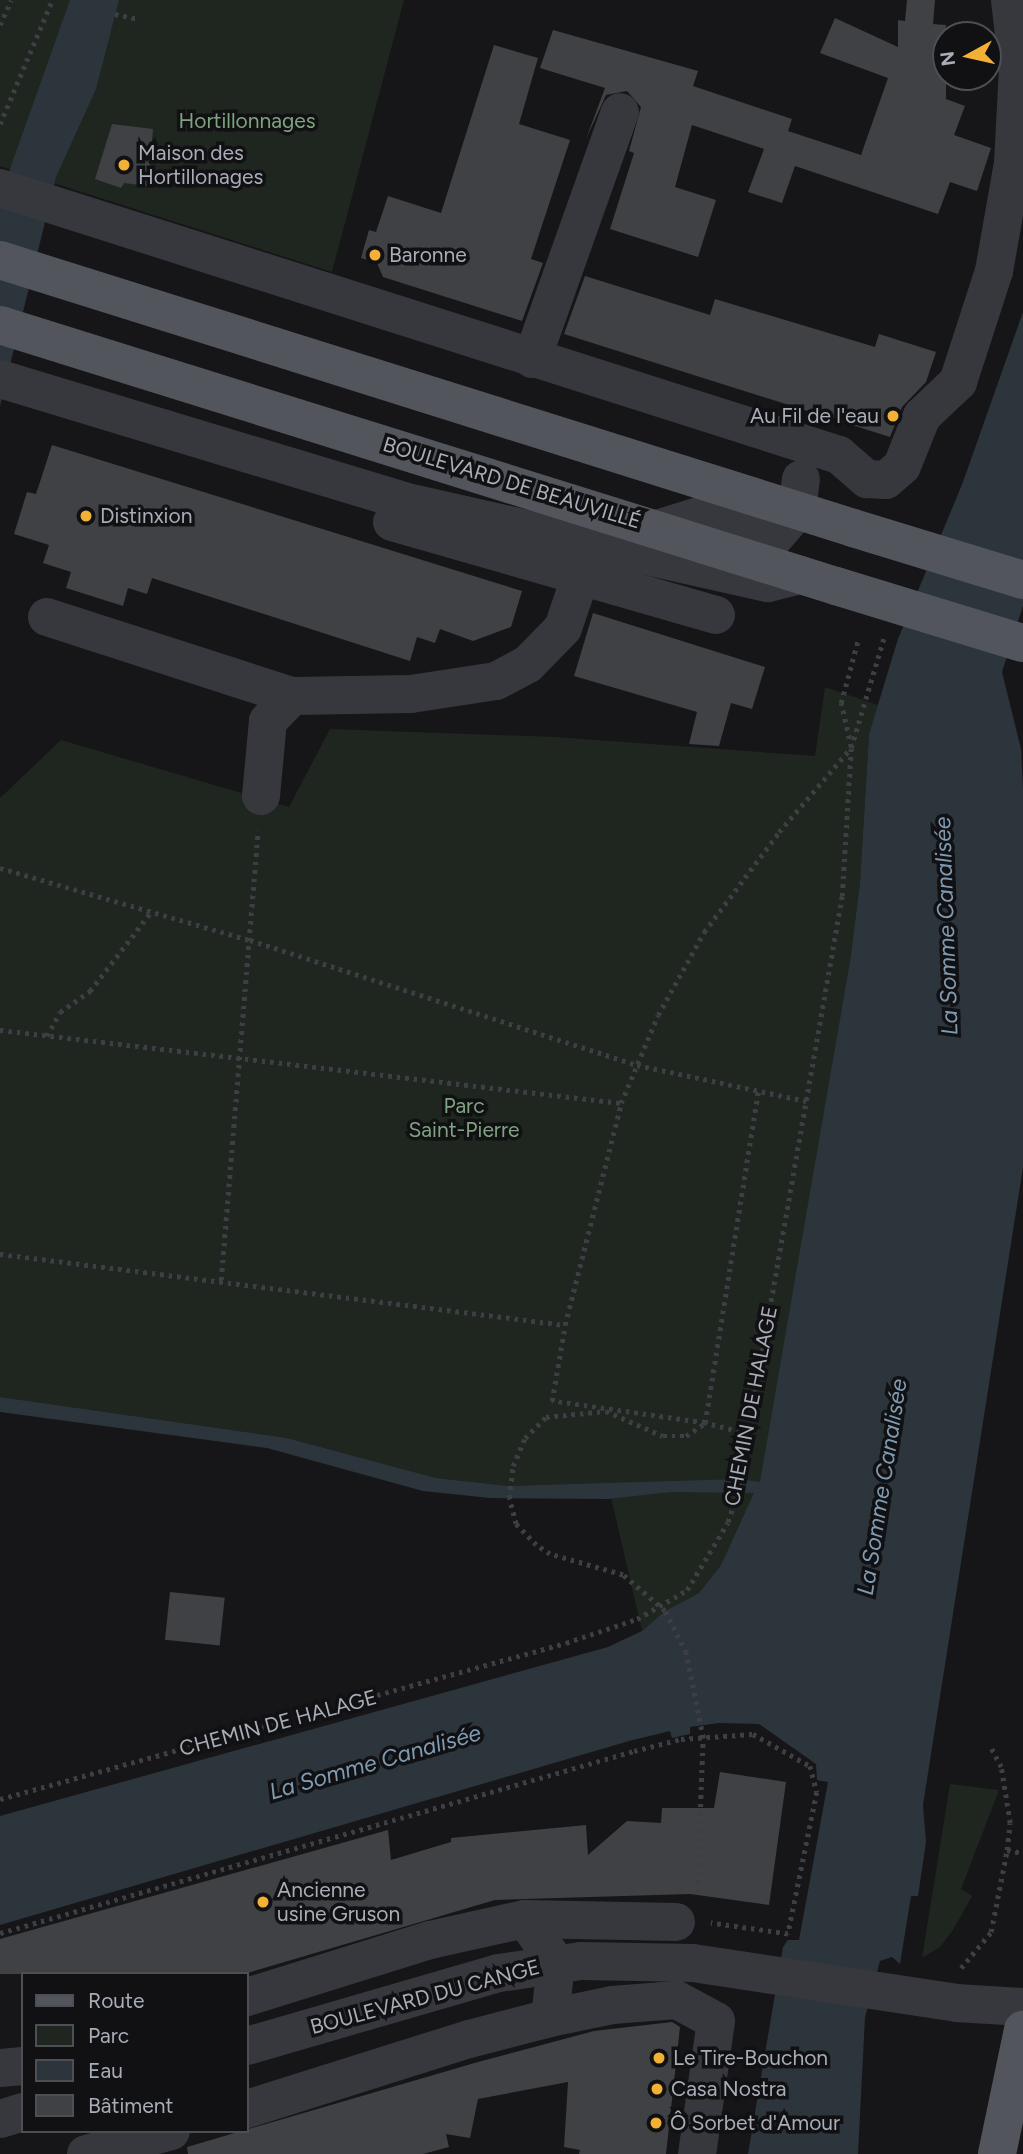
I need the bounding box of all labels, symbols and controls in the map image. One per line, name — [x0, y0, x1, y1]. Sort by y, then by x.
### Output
north arrow — [932, 21, 1002, 91]
text: N — [935, 50, 960, 68]
park label: Hortillonnages — [178, 108, 316, 134]
place label: Maison des Hortillonages — [138, 140, 263, 190]
marker: Maison des Hortillonages — [116, 157, 132, 173]
place label: Baronne — [389, 242, 467, 268]
marker: Baronne — [367, 247, 383, 263]
place label: Au Fil de l'eau — [750, 403, 879, 429]
marker: Au Fil de l'eau — [885, 408, 901, 424]
street label: BOULEVARD DE BEAUVILLÉ — [380, 432, 644, 534]
place label: Distinxion — [100, 503, 192, 529]
marker: Distinxion — [78, 508, 94, 524]
water label: La Somme Canalisée — [928, 816, 964, 1036]
park label: Parc Saint-Pierre — [408, 1093, 520, 1143]
street label: CHEMIN DE HALAGE — [719, 1304, 783, 1508]
water label: La Somme Canalisée — [851, 1377, 913, 1597]
street label: CHEMIN DE HALAGE — [177, 1685, 379, 1761]
water label: La Somme Canalisée — [266, 1719, 484, 1805]
place label: Ancienne usine Gruson — [277, 1877, 400, 1927]
marker: Ancienne usine Gruson — [255, 1894, 271, 1910]
street label: BOULEVARD DU CANGE — [308, 1954, 542, 2040]
legend — [21, 1972, 248, 2133]
text: Route — [88, 1988, 144, 2013]
text: Parc — [88, 2023, 129, 2048]
place label: Le Tire-Bouchon — [673, 2045, 828, 2071]
marker: Le Tire-Bouchon — [651, 2050, 667, 2066]
text: Eau — [88, 2058, 123, 2083]
place label: Casa Nostra — [671, 2076, 786, 2102]
marker: Casa Nostra — [649, 2081, 665, 2097]
text: Bâtiment — [88, 2093, 173, 2118]
place label: Ô Sorbet d'Amour — [670, 2110, 840, 2136]
marker: Ô Sorbet d'Amour — [648, 2115, 664, 2131]

